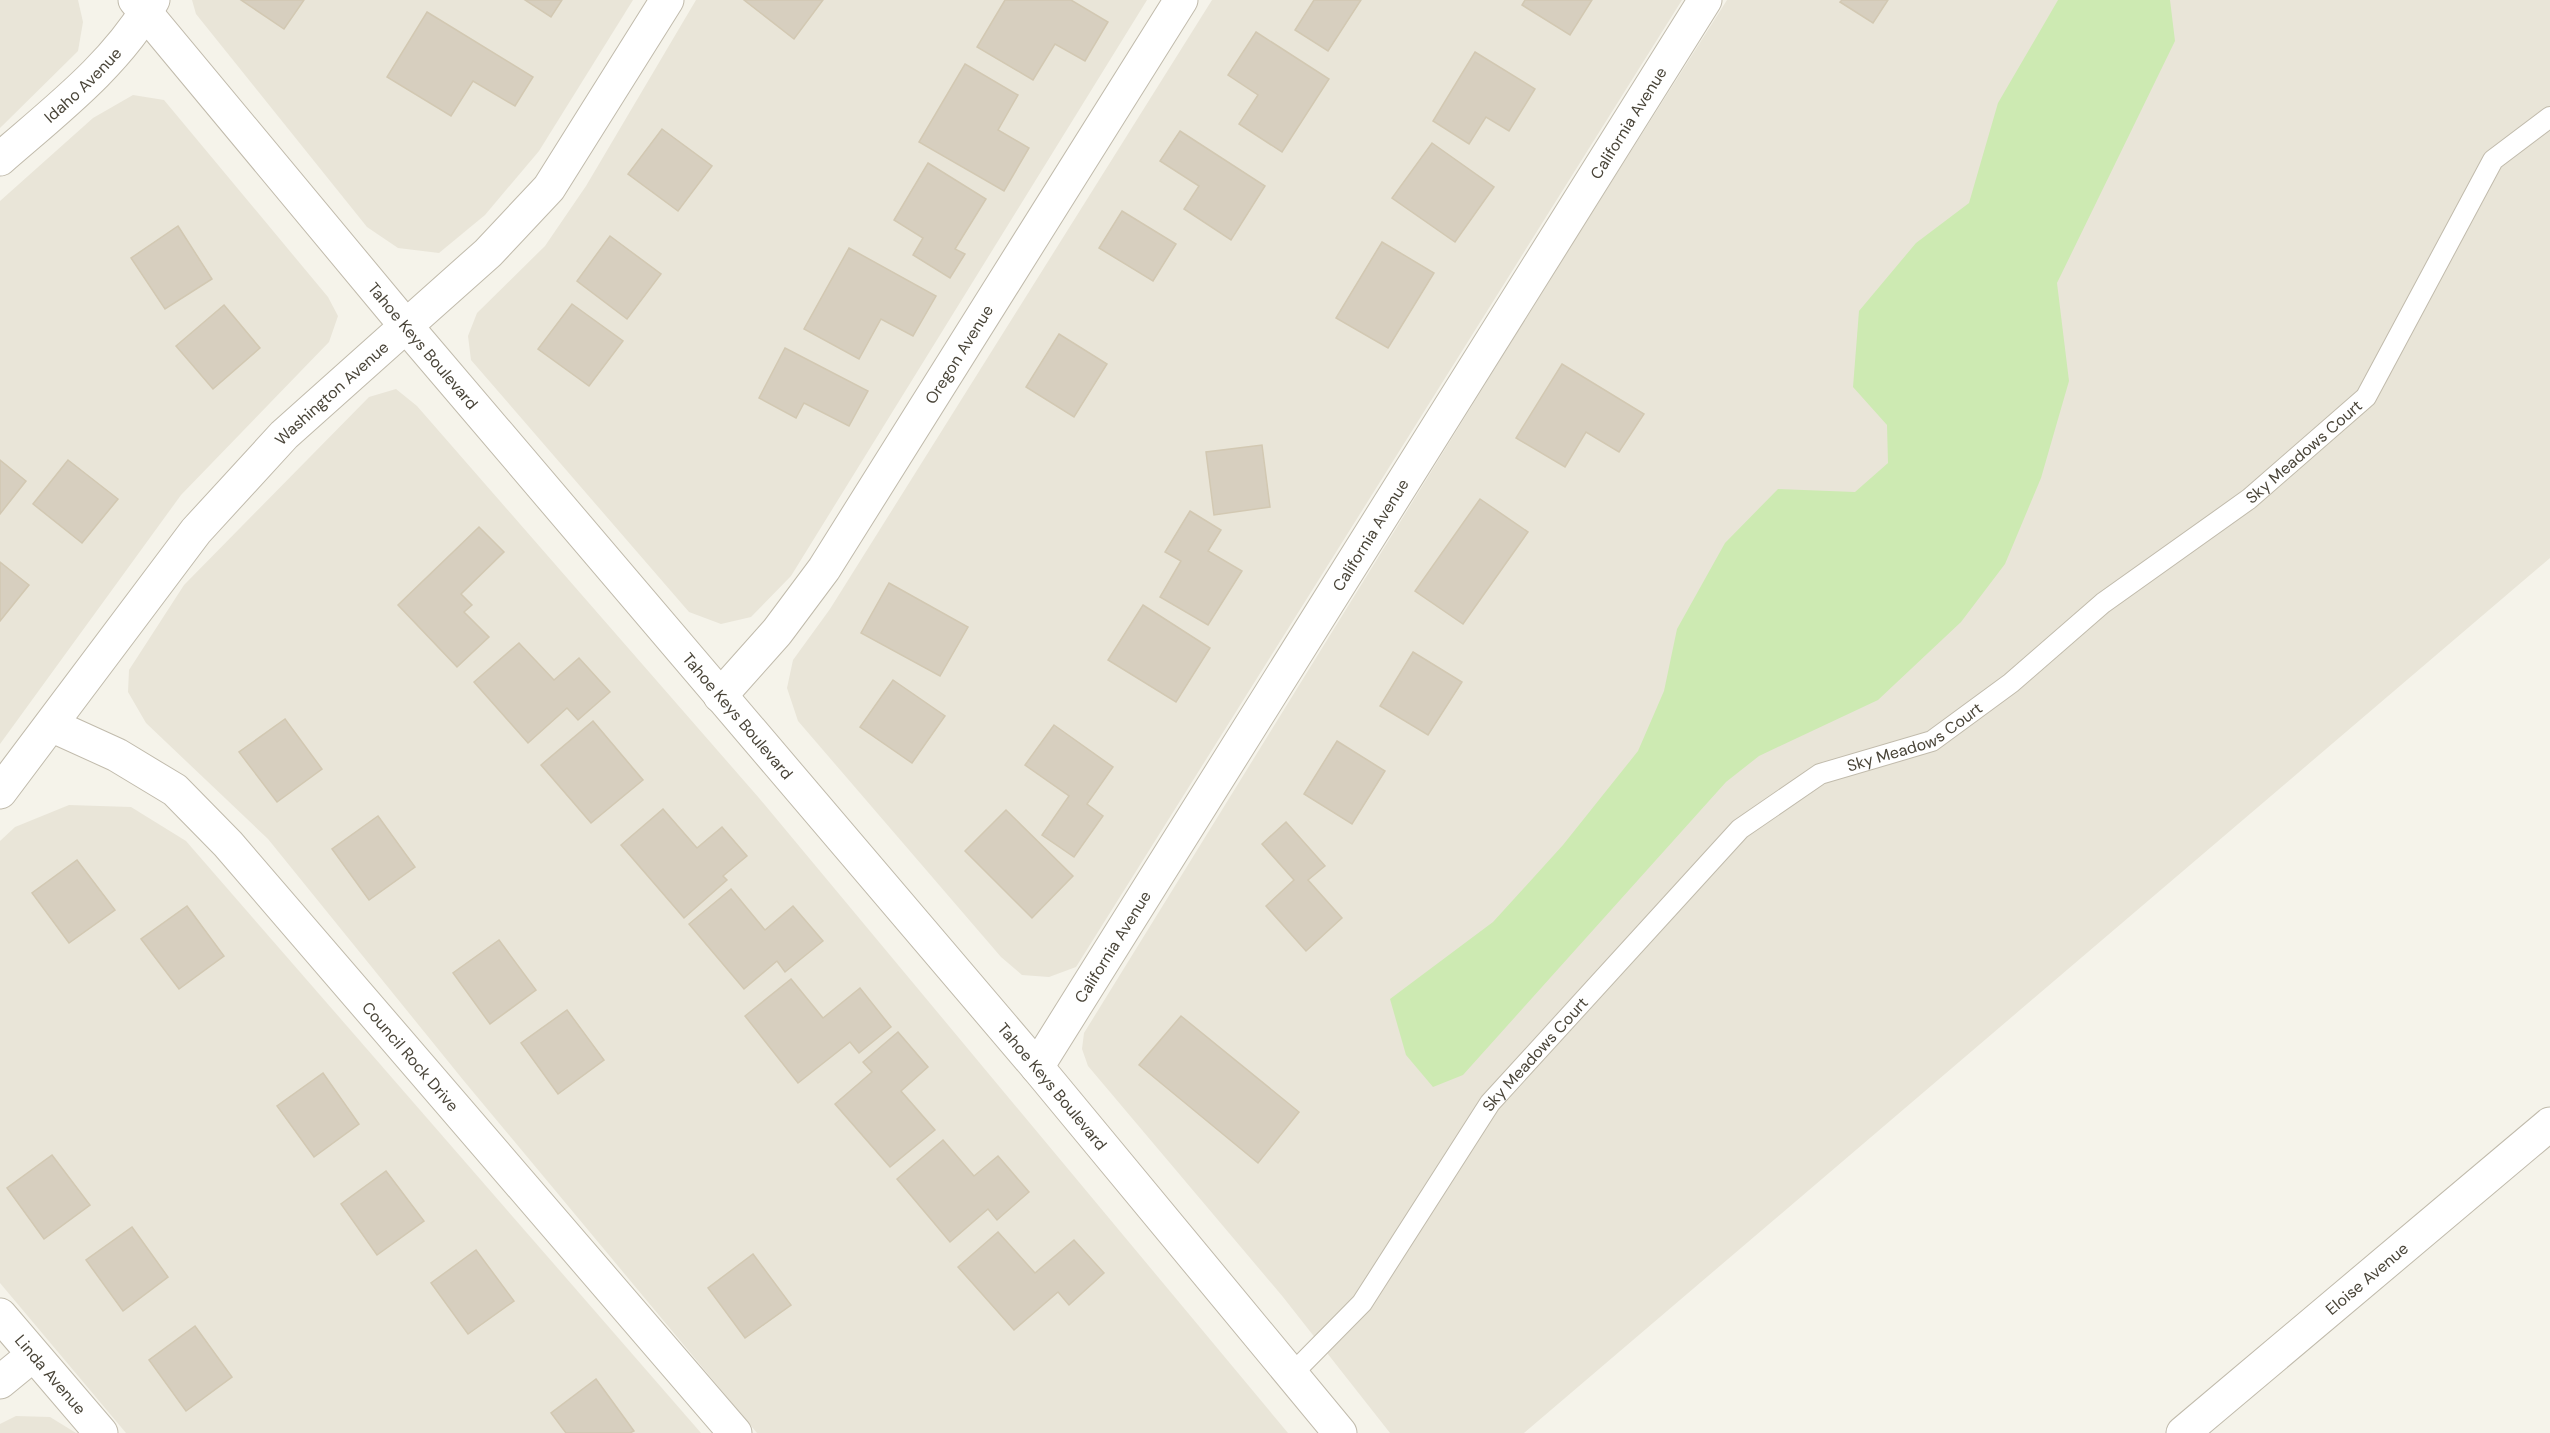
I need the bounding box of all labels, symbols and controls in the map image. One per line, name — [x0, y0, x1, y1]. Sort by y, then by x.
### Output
street label: Idaho Avenue — [40, 43, 126, 128]
street label: California Avenue — [1586, 63, 1672, 183]
street label: Tahoe Keys Boulevard — [363, 278, 482, 414]
street label: Oregon Avenue — [920, 301, 998, 408]
street label: Washington Avenue — [270, 337, 393, 450]
street label: Sky Meadows Court — [2241, 395, 2367, 508]
street label: California Avenue — [1328, 475, 1414, 595]
street label: Tahoe Keys Boulevard — [678, 648, 797, 784]
street label: Sky Meadows Court — [1844, 698, 1987, 777]
street label: California Avenue — [1070, 887, 1156, 1007]
street label: Sky Meadows Court — [1478, 993, 1593, 1115]
street label: Council Rock Drive — [357, 997, 463, 1116]
street label: Tahoe Keys Boulevard — [993, 1018, 1112, 1155]
street label: Eloise Avenue — [2321, 1238, 2413, 1320]
street label: Linda Avenue — [10, 1330, 90, 1419]

